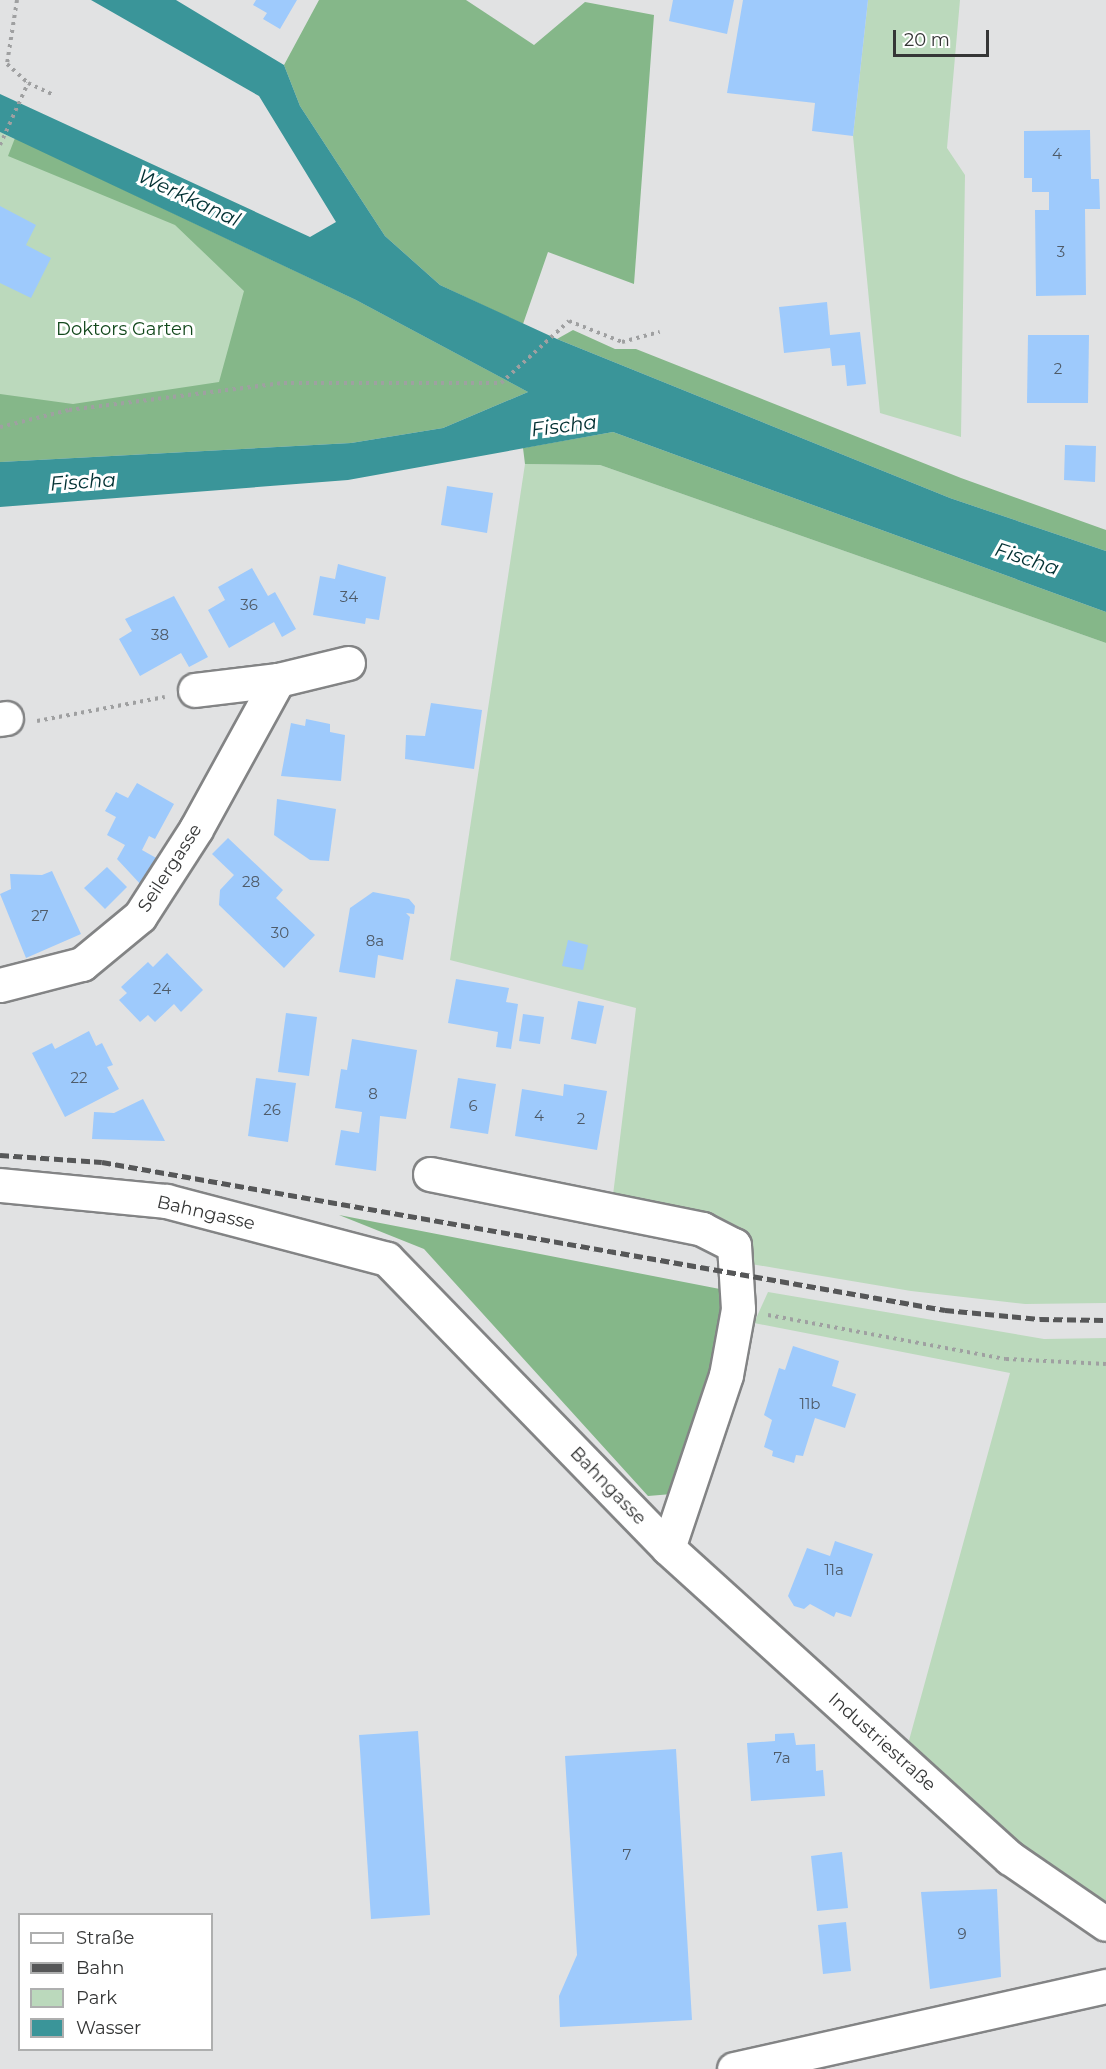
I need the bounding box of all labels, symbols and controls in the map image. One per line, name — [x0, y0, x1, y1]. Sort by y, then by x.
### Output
scale bar — [896, 18, 992, 56]
text: 20 m — [904, 29, 950, 51]
house number: 4 — [1052, 145, 1062, 163]
water label: Werkkanal — [134, 164, 244, 232]
house number: 3 — [1057, 243, 1065, 261]
park label: Doktors Garten — [56, 318, 194, 340]
house number: 2 — [1054, 360, 1062, 378]
water label: Fischa — [530, 410, 598, 442]
water label: Fischa — [49, 468, 117, 496]
water label: Fischa — [992, 537, 1062, 581]
house number: 34 — [340, 588, 358, 606]
house number: 36 — [240, 596, 258, 614]
house number: 38 — [151, 626, 169, 644]
street label: Seilergasse — [133, 820, 207, 916]
house number: 28 — [242, 873, 260, 891]
house number: 27 — [31, 907, 49, 925]
house number: 30 — [271, 924, 289, 942]
house number: 8a — [366, 932, 384, 950]
house number: 24 — [153, 980, 171, 998]
house number: 22 — [70, 1069, 88, 1087]
house number: 8 — [368, 1085, 378, 1103]
house number: 6 — [468, 1097, 478, 1115]
house number: 26 — [263, 1101, 281, 1119]
house number: 4 — [534, 1107, 544, 1125]
house number: 2 — [577, 1110, 585, 1128]
street label: Bahngasse — [155, 1191, 257, 1235]
house number: 11b — [800, 1395, 820, 1413]
street label: Bahngasse — [566, 1443, 650, 1529]
house number: 11a — [824, 1561, 844, 1579]
street label: Industriestraße — [824, 1688, 940, 1796]
house number: 7a — [773, 1749, 791, 1767]
house number: 7 — [623, 1846, 631, 1864]
legend — [18, 1913, 213, 2051]
house number: 9 — [957, 1925, 967, 1943]
text: Straße — [76, 1927, 134, 1949]
text: Bahn — [76, 1957, 125, 1979]
text: Park — [76, 1987, 117, 2009]
text: Wasser — [76, 2017, 141, 2039]

